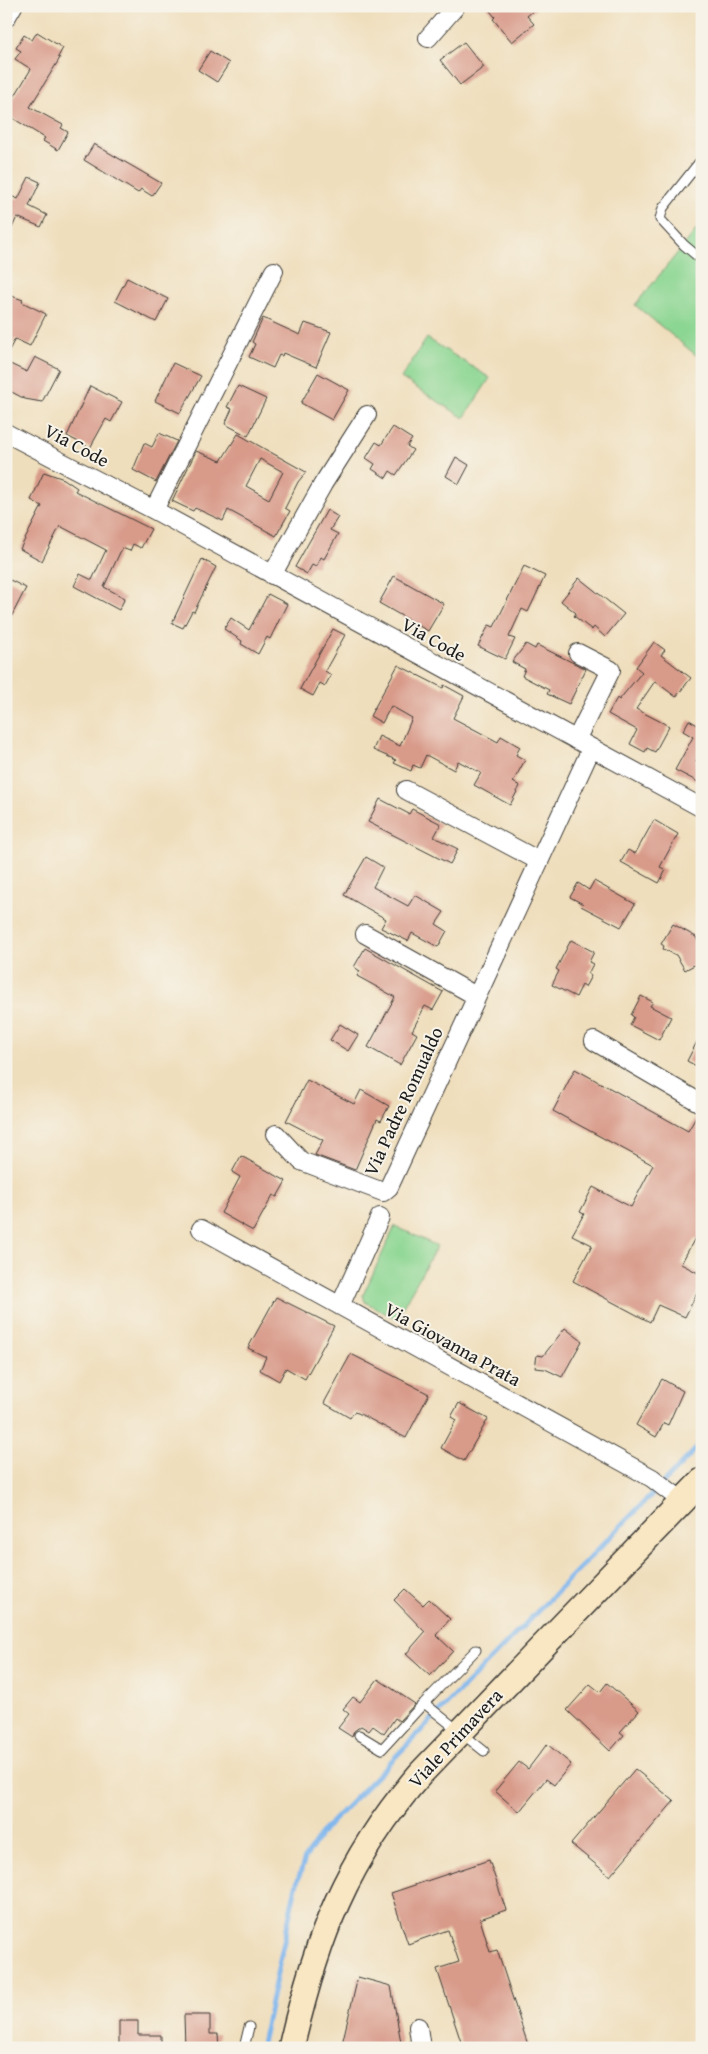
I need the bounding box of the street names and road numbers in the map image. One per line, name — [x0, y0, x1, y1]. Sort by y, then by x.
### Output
street label: Via Code — [40, 416, 115, 474]
street label: Via Code — [397, 610, 471, 668]
street label: Via Padre Romualdo — [356, 1022, 450, 1180]
street label: Via Giovanna Prata — [380, 1295, 526, 1393]
street label: Viale Primavera — [401, 1682, 509, 1794]

